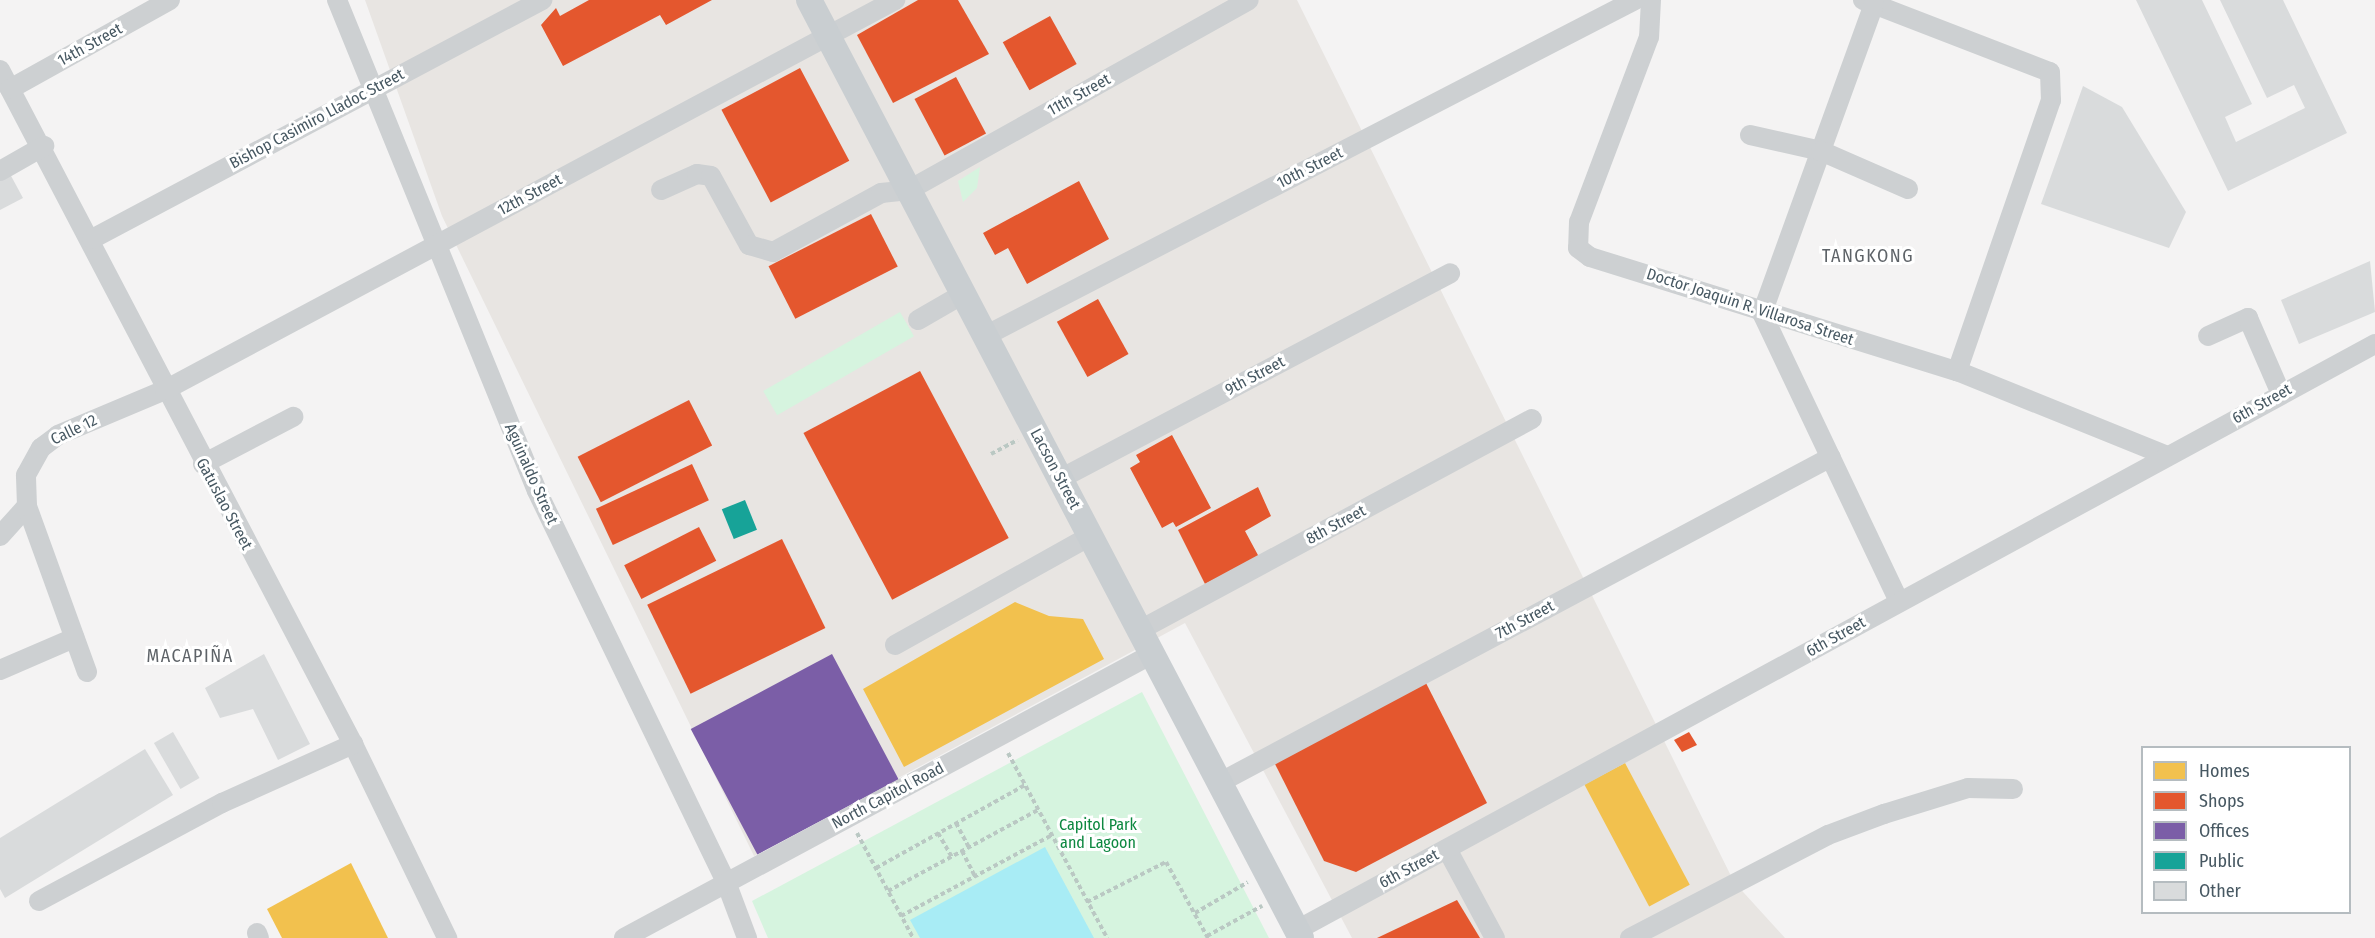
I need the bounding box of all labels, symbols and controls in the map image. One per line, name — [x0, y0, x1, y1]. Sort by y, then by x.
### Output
street label: 14th Street — [54, 19, 126, 71]
street label: Bishop Casimiro Lladoc Street — [227, 65, 407, 173]
street label: 11th Street — [1044, 70, 1114, 120]
street label: 10th Street — [1274, 143, 1346, 193]
street label: 12th Street — [495, 170, 565, 220]
district label: TANGKONG — [1822, 245, 1914, 267]
street label: Doctor Joaquin R. Villarosa Street — [1644, 264, 1856, 350]
street label: 9th Street — [1222, 352, 1288, 400]
street label: 6th Street — [2229, 380, 2295, 428]
street label: Calle 12 — [48, 411, 100, 449]
street label: Aguinaldo Street — [500, 421, 562, 527]
street label: Lacson Street — [1026, 425, 1084, 513]
street label: Gatuslao Street — [192, 455, 256, 553]
street label: 8th Street — [1303, 501, 1369, 549]
street label: 7th Street — [1493, 597, 1557, 643]
street label: 6th Street — [1803, 613, 1869, 661]
district label: MACAPIÑA — [146, 645, 234, 667]
legend — [2141, 746, 2351, 914]
street label: North Capitol Road — [829, 758, 947, 834]
text: Homes — [2199, 760, 2250, 782]
text: Shops — [2199, 790, 2244, 812]
park label: Capitol Park and Lagoon — [1059, 815, 1137, 853]
text: Offices — [2199, 820, 2249, 842]
street label: 6th Street — [1376, 845, 1442, 893]
text: Public — [2199, 850, 2244, 872]
text: Other — [2199, 880, 2241, 902]

